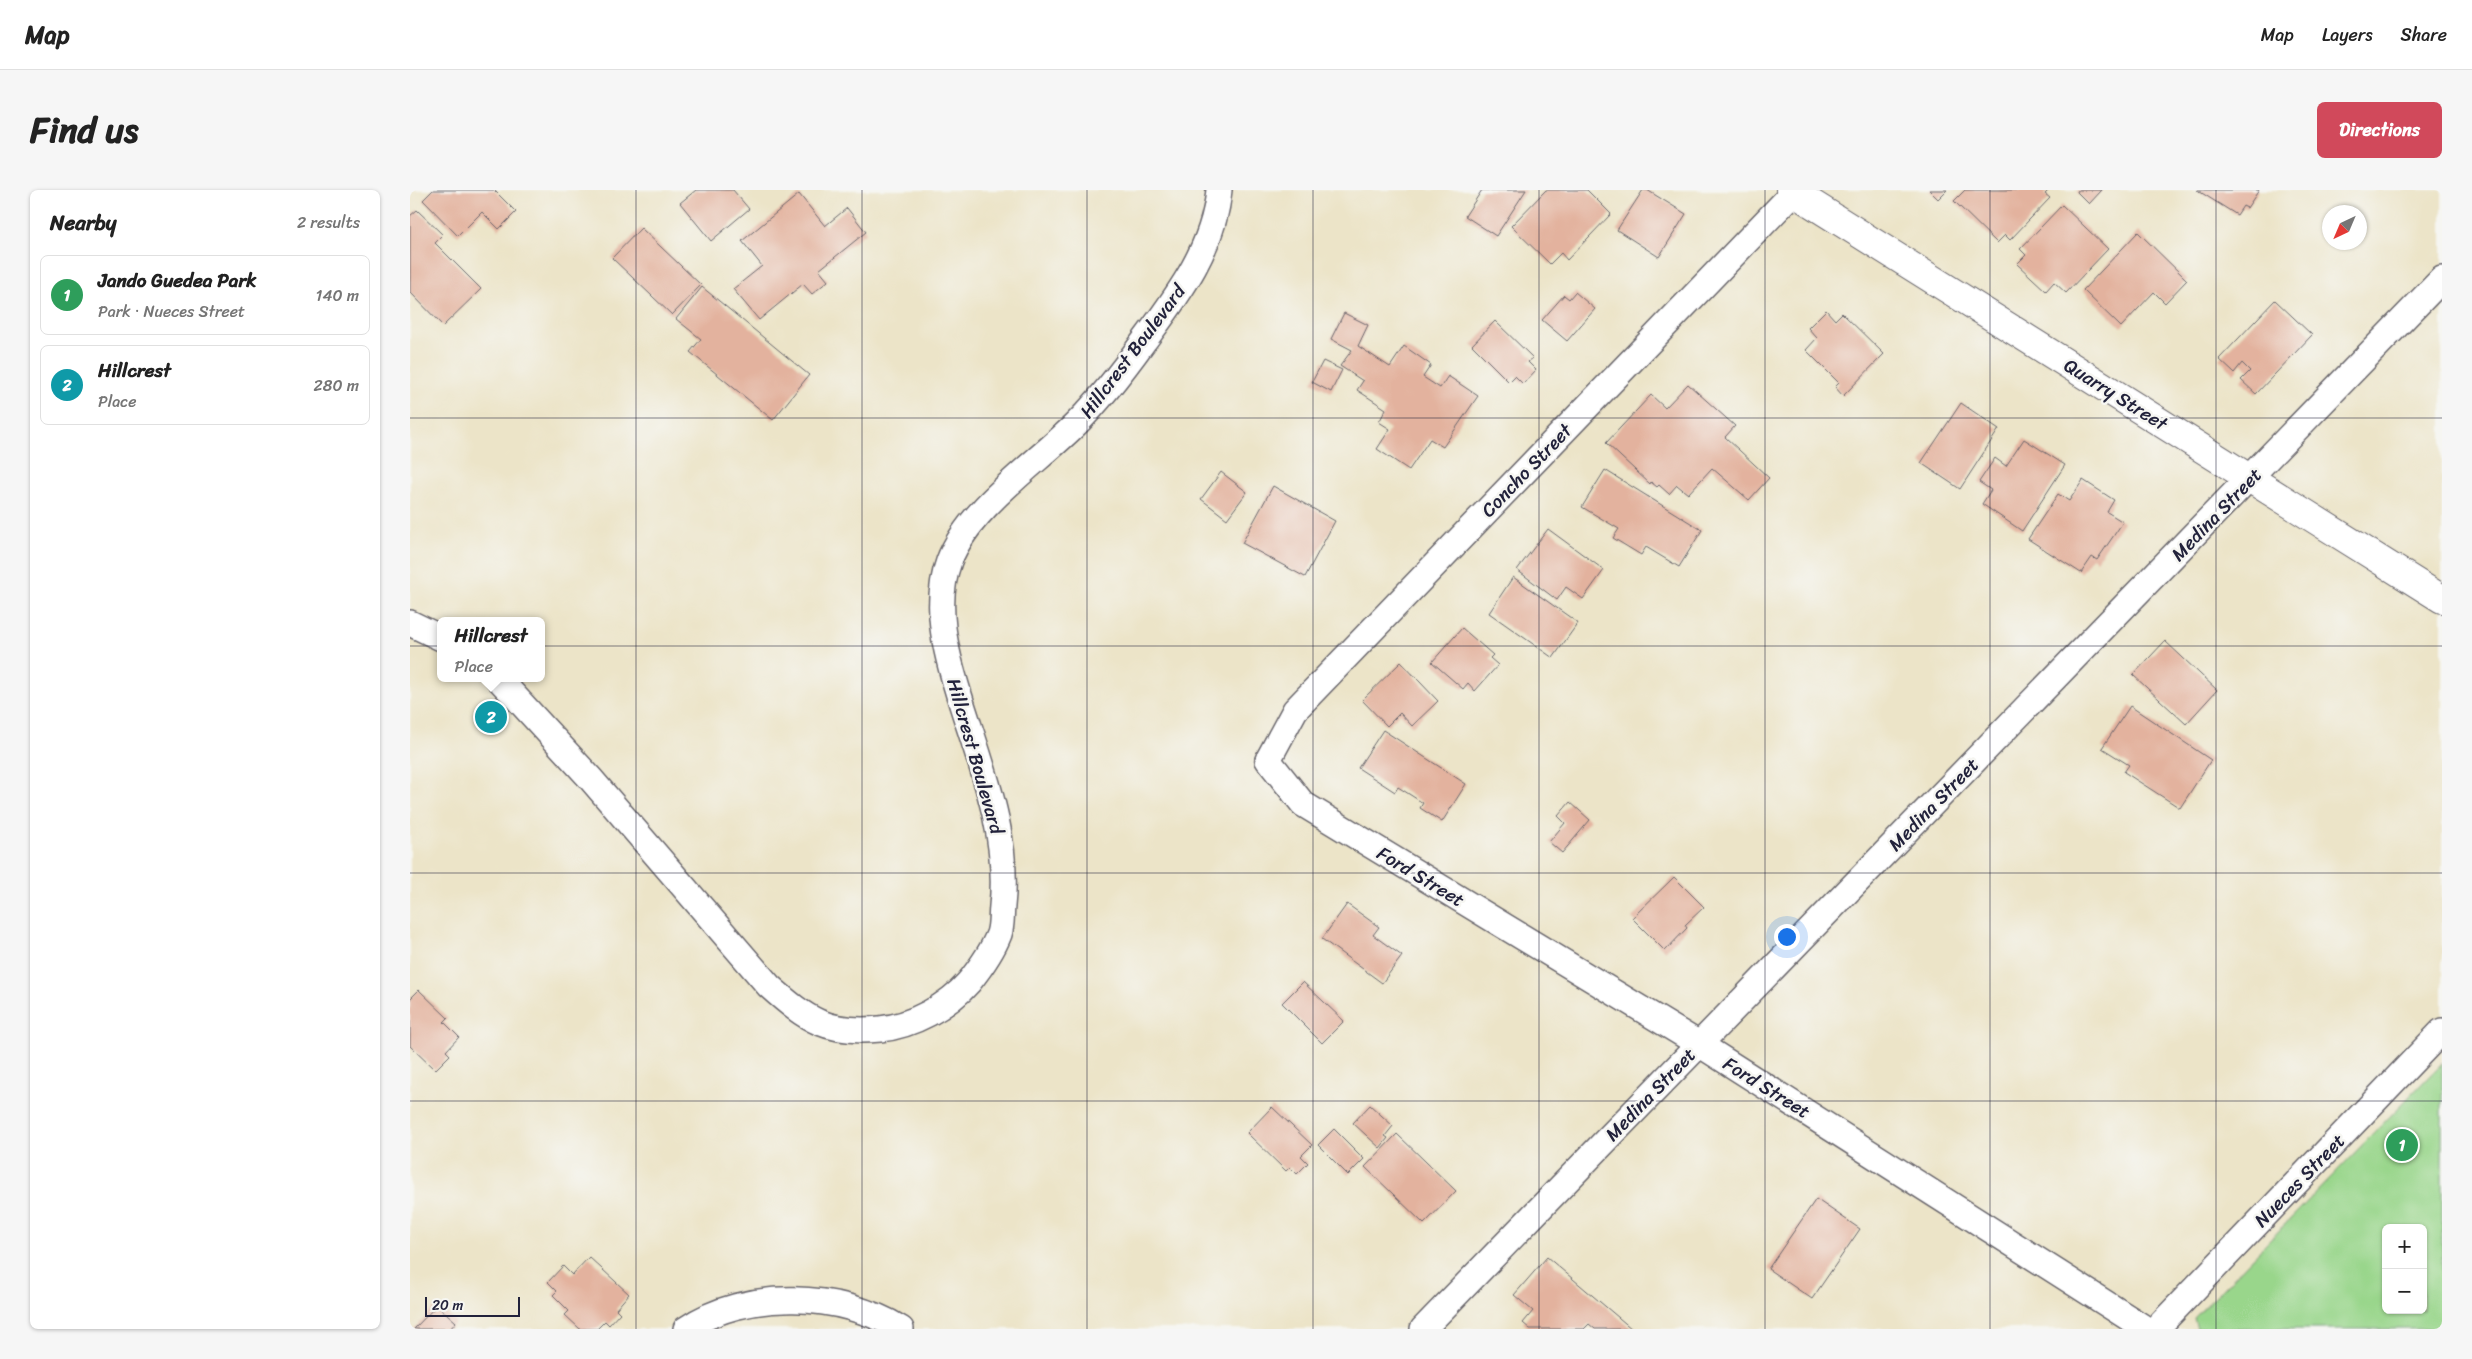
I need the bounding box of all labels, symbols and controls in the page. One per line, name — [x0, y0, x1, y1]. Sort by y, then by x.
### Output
text: Map — [25, 14, 69, 56]
text: Map — [2261, 19, 2294, 51]
text: Layers — [2322, 19, 2373, 51]
text: Share — [2401, 19, 2447, 51]
text: Find us — [30, 99, 138, 161]
button: Directions — [2317, 102, 2442, 158]
text: Nearby — [50, 204, 116, 242]
north arrow — [2322, 205, 2367, 250]
text: 2 results — [297, 208, 360, 237]
text: Jando Guedea Park — [98, 264, 256, 297]
street label: Hillcrest Boulevard — [1071, 276, 1195, 425]
text: 1 — [64, 281, 70, 310]
text: 140 m — [316, 281, 359, 310]
text: Park · Nueces Street — [98, 297, 245, 326]
street label: Quarry Street — [2057, 349, 2175, 440]
text: Hillcrest — [98, 354, 171, 387]
text: 2 — [62, 371, 72, 400]
text: 280 m — [314, 371, 359, 400]
text: Place — [98, 387, 137, 416]
street label: Concho Street — [1473, 415, 1581, 525]
street label: Medina Street — [2163, 460, 2270, 569]
popup — [437, 617, 545, 682]
text: Hillcrest — [455, 619, 527, 652]
text: Place — [455, 652, 493, 681]
street label: Hillcrest Boulevard — [937, 674, 1014, 840]
pin: 2 — [475, 698, 507, 736]
street label: Medina Street — [1880, 750, 1987, 859]
street label: Ford Street — [1370, 837, 1471, 916]
your location — [1774, 924, 1800, 950]
street label: Medina Street — [1597, 1040, 1704, 1149]
street label: Ford Street — [1716, 1047, 1817, 1127]
street label: Nueces Street — [2246, 1125, 2353, 1235]
pin: 1 — [2386, 1126, 2418, 1164]
map controls — [2382, 1224, 2427, 1314]
button: + — [2382, 1224, 2427, 1269]
button: − — [2382, 1269, 2427, 1314]
text: 20 m — [432, 1293, 463, 1318]
scale bar — [425, 1294, 520, 1317]

